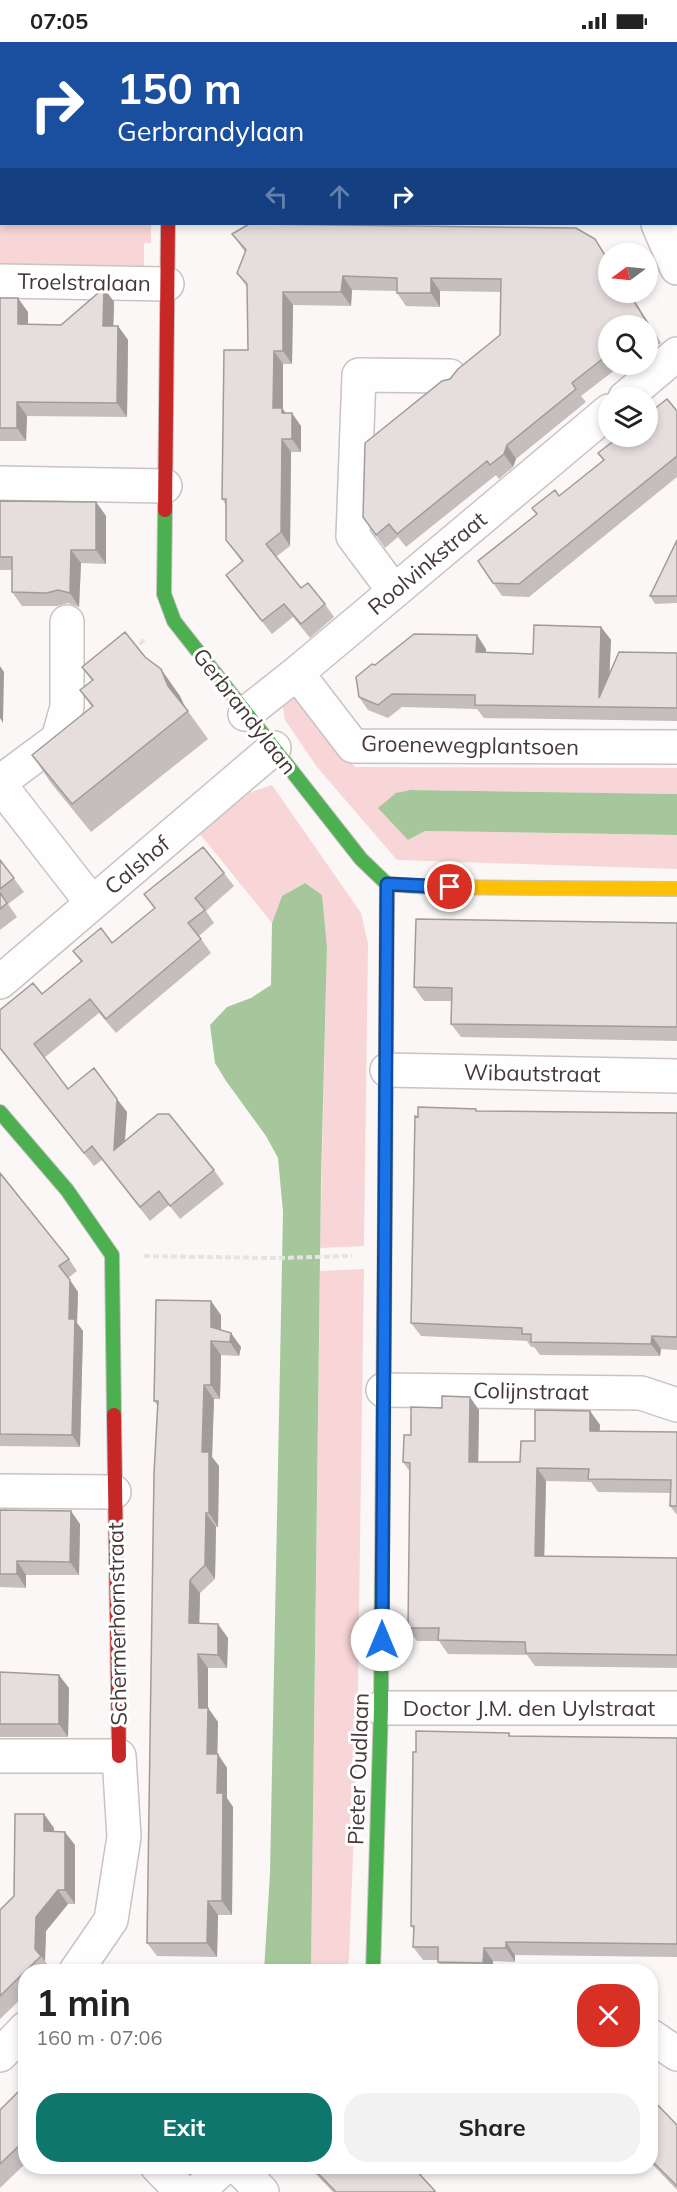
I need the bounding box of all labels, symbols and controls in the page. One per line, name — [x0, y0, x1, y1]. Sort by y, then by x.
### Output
text: 07:05 — [30, 7, 88, 35]
text: 150 m — [117, 62, 242, 115]
icon: right — [18, 66, 96, 144]
text: Gerbrandylaan — [117, 114, 304, 148]
icon: left — [260, 180, 293, 213]
icon: ahead — [323, 180, 356, 213]
icon: right — [386, 180, 419, 213]
north arrow — [598, 243, 658, 303]
map controls — [598, 243, 658, 447]
street label: Troelstralaan — [17, 267, 151, 297]
button: search — [598, 315, 658, 375]
button: layers — [598, 387, 658, 447]
street label: Roolvinkstraat — [362, 505, 492, 621]
street label: Gerbrandylaan — [187, 642, 303, 780]
street label: Groenewegplantsoen — [361, 729, 579, 761]
street label: Calshof — [99, 829, 176, 900]
pin — [424, 861, 475, 912]
icon: arrive — [433, 870, 466, 903]
street label: Wibautstraat — [463, 1058, 601, 1088]
street label: Colijnstraat — [473, 1376, 589, 1406]
street label: Schermerhornstraat — [101, 1522, 133, 1726]
position arrow — [350, 1608, 414, 1672]
street label: Pieter Oudlaan — [341, 1692, 375, 1846]
street label: Doctor J.M. den Uylstraat — [403, 1694, 656, 1722]
text: 1 min — [36, 1980, 131, 2025]
button: close — [577, 1984, 640, 2047]
text: 160 m · 07:06 — [36, 2025, 162, 2050]
button: Exit — [36, 2093, 332, 2162]
button: Share — [344, 2093, 640, 2162]

